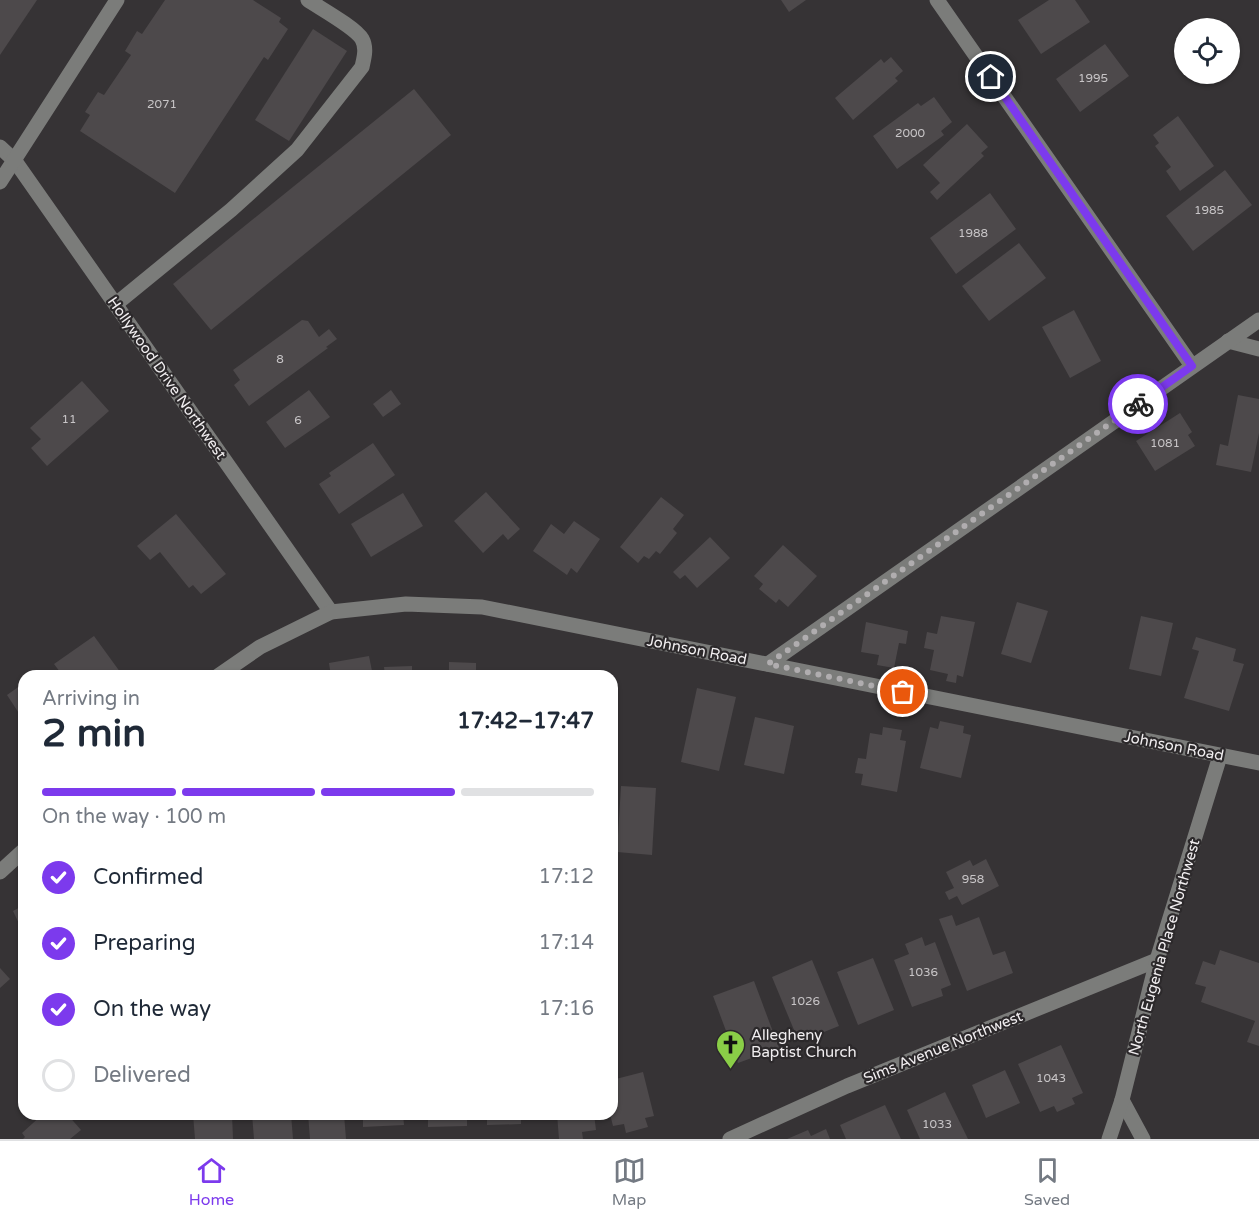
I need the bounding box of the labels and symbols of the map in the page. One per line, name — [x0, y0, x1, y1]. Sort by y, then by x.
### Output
pin — [965, 51, 1016, 102]
house number: 1995 — [1078, 71, 1108, 85]
house number: 2071 — [147, 97, 177, 111]
house number: 2000 — [895, 126, 926, 140]
house number: 1985 — [1194, 203, 1224, 217]
house number: 1988 — [958, 226, 988, 240]
street label: Hollywood Drive Northwest — [104, 293, 230, 463]
house number: 8 — [276, 352, 284, 366]
courier — [1108, 374, 1168, 434]
house number: 11 — [61, 412, 77, 426]
house number: 6 — [294, 413, 302, 427]
house number: 1081 — [1150, 436, 1180, 450]
street label: Johnson Road — [645, 631, 749, 669]
pin — [877, 666, 928, 717]
street label: Johnson Road — [1122, 727, 1226, 765]
street label: North Eugenia Place Northwest — [1124, 837, 1204, 1057]
house number: 958 — [962, 872, 984, 886]
house number: 1036 — [908, 965, 938, 979]
house number: 1026 — [790, 994, 820, 1008]
street label: Sims Avenue Northwest — [861, 1007, 1025, 1087]
place label: Allegheny Baptist Church — [751, 1026, 857, 1061]
church icon: Allegheny Baptist Church — [714, 1028, 746, 1070]
house number: 1043 — [1036, 1071, 1066, 1085]
house number: 1033 — [922, 1117, 952, 1131]

